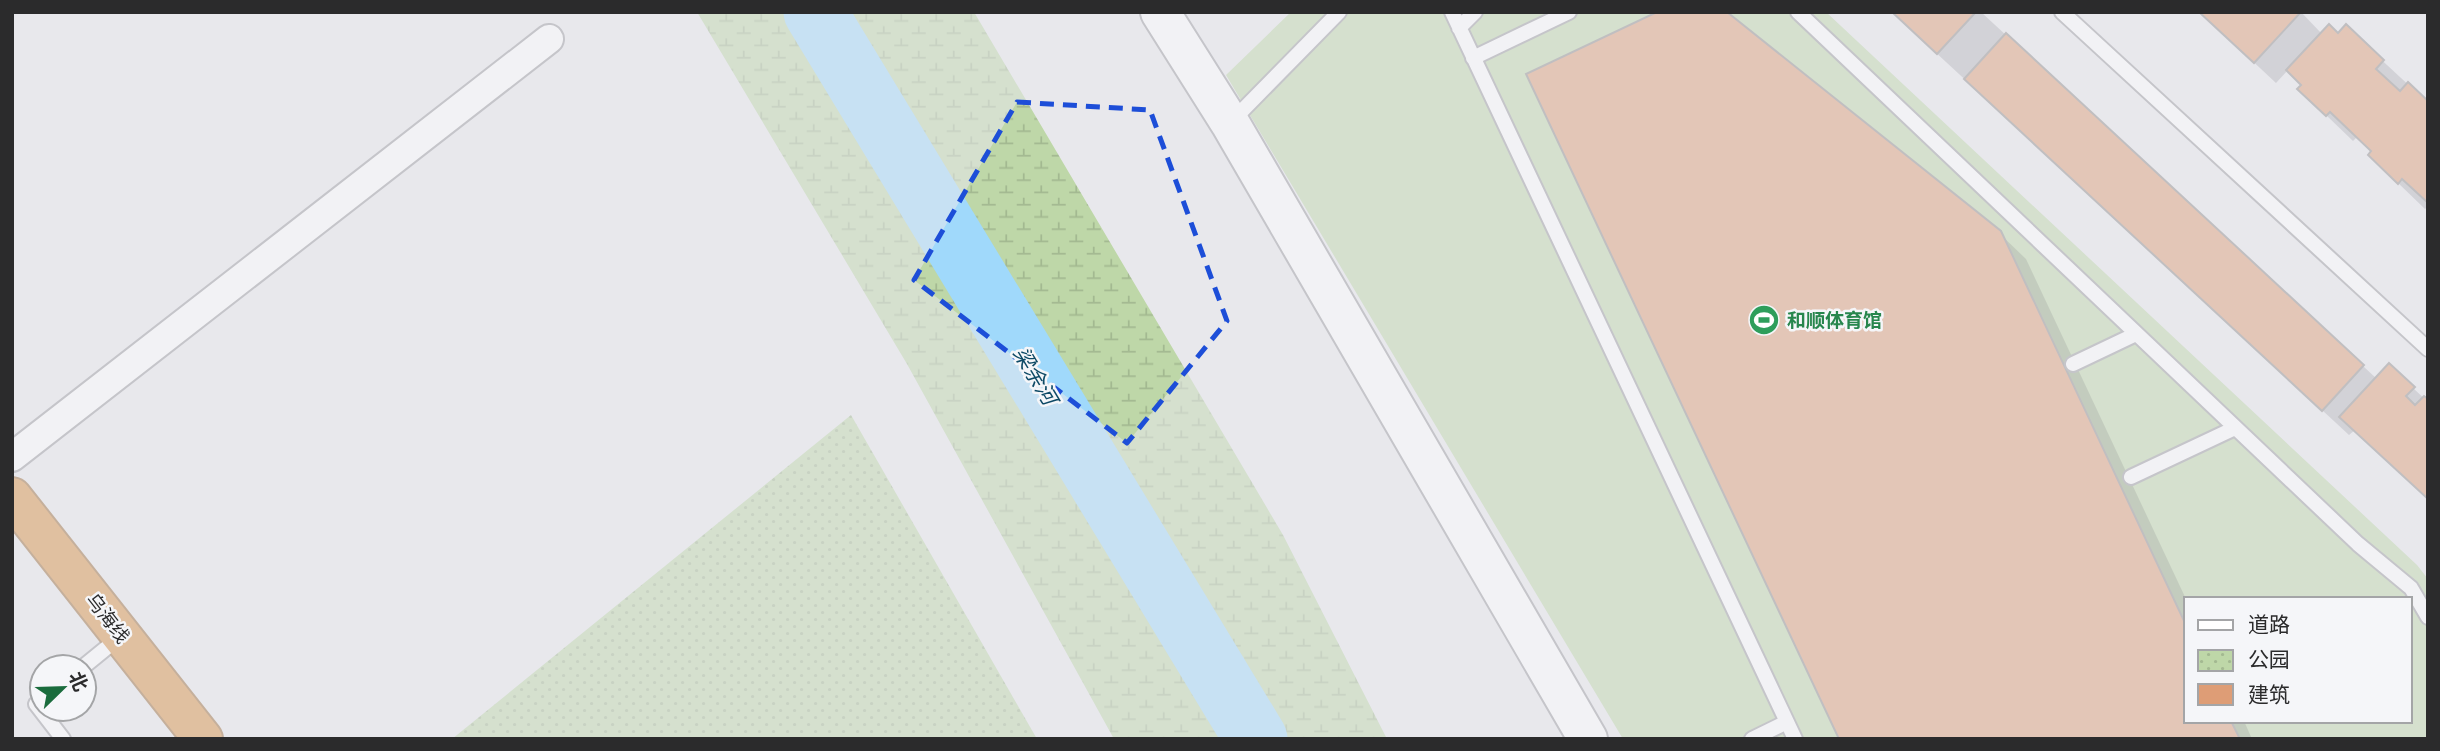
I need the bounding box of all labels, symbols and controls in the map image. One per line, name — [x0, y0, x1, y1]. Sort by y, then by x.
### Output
sports icon: 和顺体育馆 — [1747, 303, 1781, 337]
place label: 和顺体育馆 — [1787, 309, 1882, 332]
water label: 梁余河 — [1008, 342, 1064, 413]
street label: 乌海线 — [81, 589, 134, 648]
legend — [2184, 597, 2412, 723]
text: 道路 — [2248, 612, 2290, 638]
text: 公园 — [2248, 647, 2290, 673]
north arrow — [28, 653, 98, 723]
text: 北 — [64, 668, 92, 695]
text: 建筑 — [2248, 682, 2290, 708]

